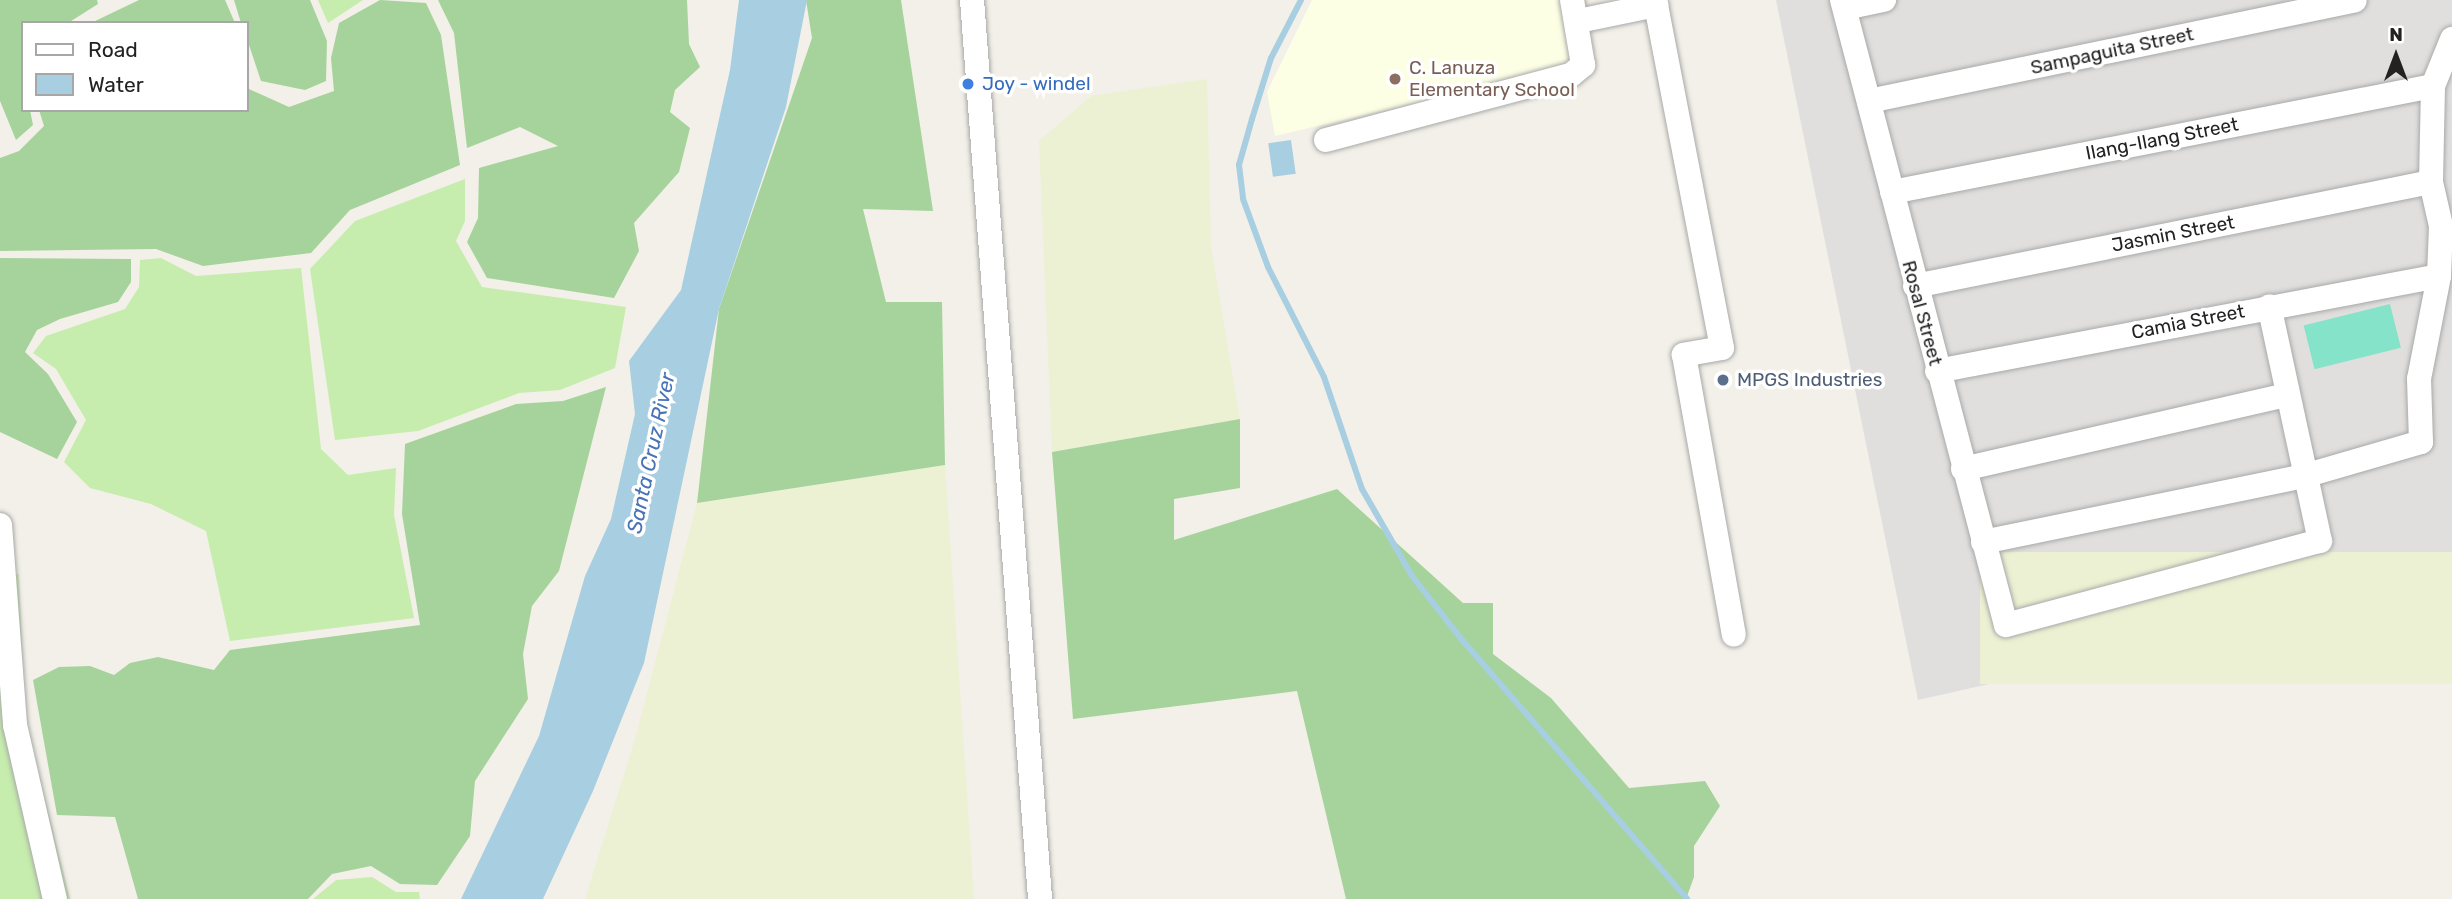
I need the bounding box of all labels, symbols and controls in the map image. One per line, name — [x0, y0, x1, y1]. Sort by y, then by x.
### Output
legend — [21, 21, 248, 112]
north arrow — [2361, 21, 2431, 91]
street label: Sampaguita Street — [2028, 23, 2196, 79]
text: N — [2389, 23, 2403, 46]
text: Road — [88, 37, 138, 62]
place label: C. Lanuza Elementary School — [1409, 57, 1575, 101]
marker: C. Lanuza Elementary School — [1387, 71, 1403, 87]
text: Water — [88, 72, 144, 97]
place label: Joy - windel — [982, 73, 1091, 95]
marker: Joy - windel — [960, 76, 976, 92]
street label: Ilang-Ilang Street — [2084, 113, 2240, 165]
street label: Jasmin Street — [2110, 211, 2236, 257]
street label: Rosal Street — [1897, 258, 1947, 368]
street label: Camia Street — [2130, 300, 2246, 344]
place label: MPGS Industries — [1737, 369, 1882, 391]
water label: Santa Cruz River — [622, 370, 680, 536]
marker: MPGS Industries — [1715, 372, 1731, 388]

